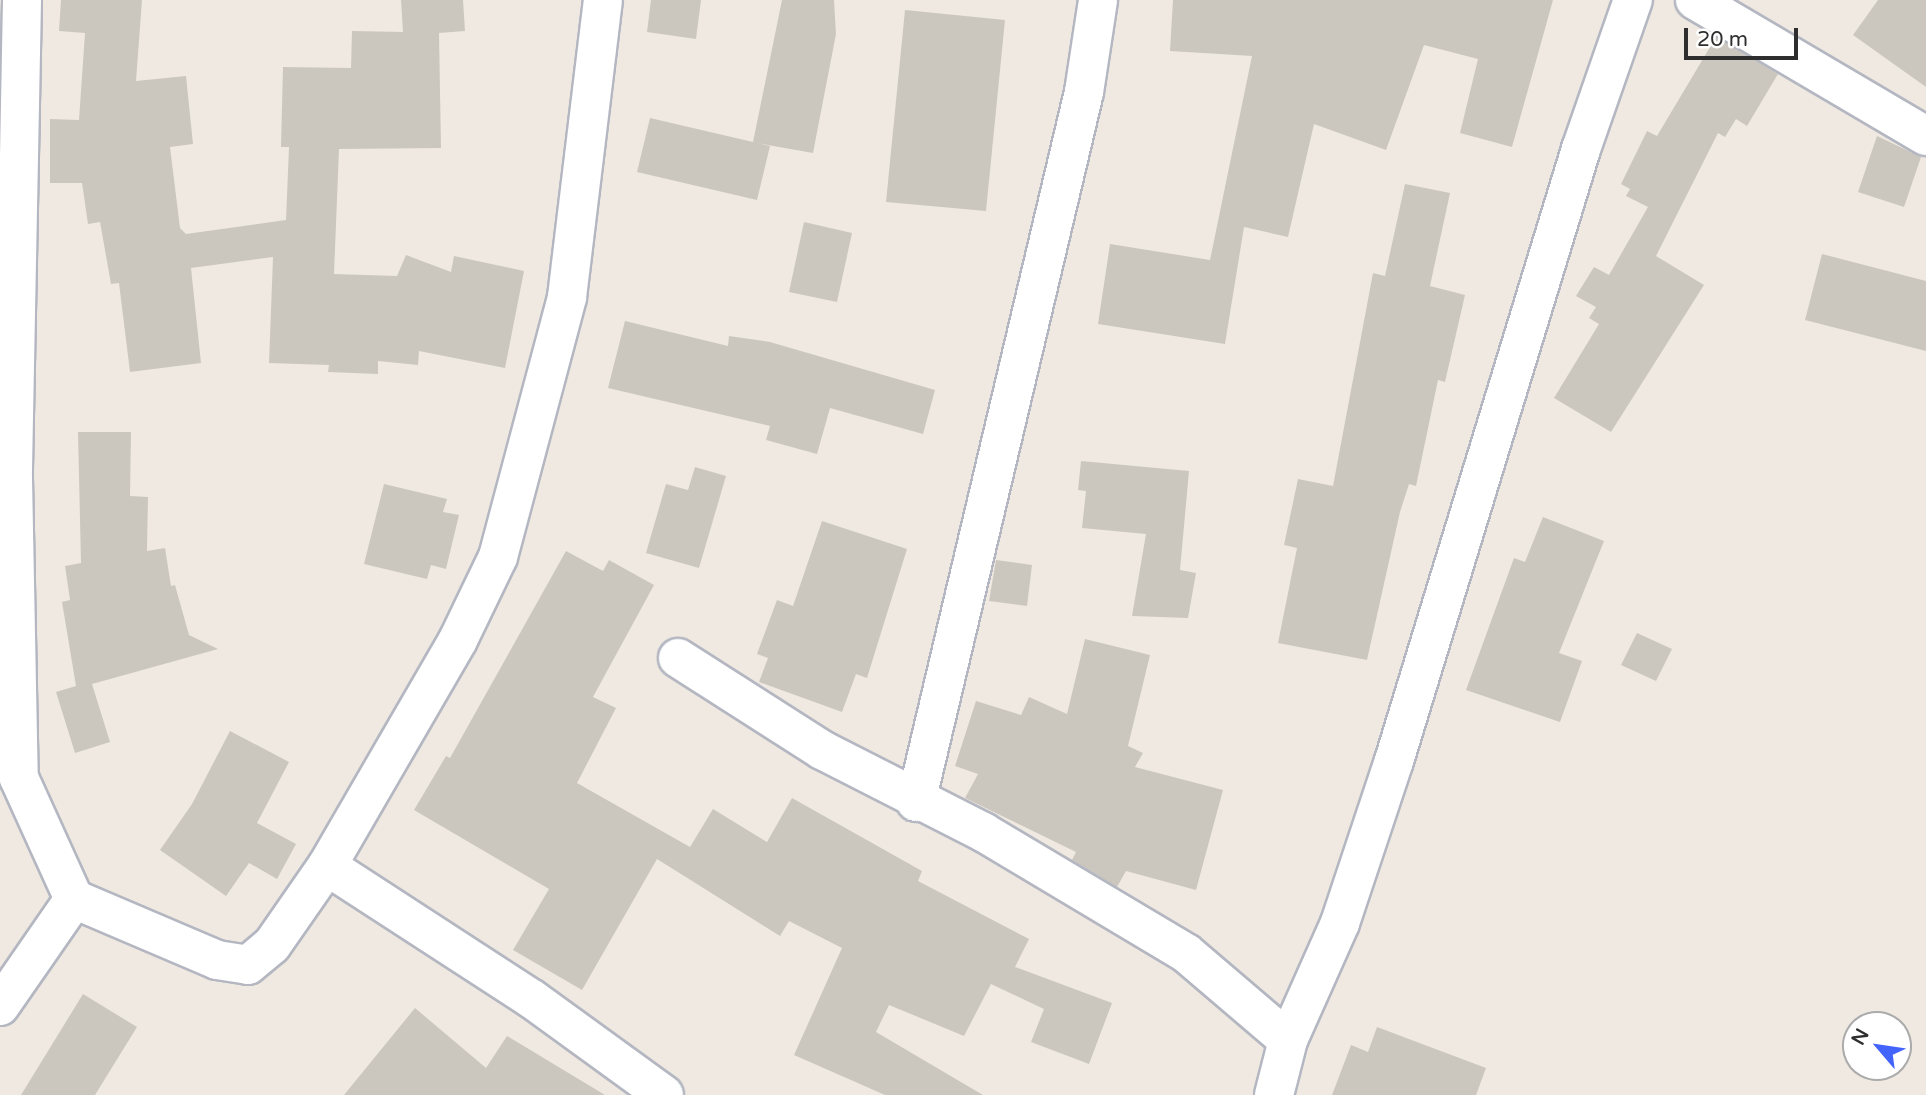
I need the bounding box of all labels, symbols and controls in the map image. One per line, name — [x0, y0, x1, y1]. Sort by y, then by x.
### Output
scale bar — [1688, 14, 1802, 58]
text: 20 m — [1697, 27, 1748, 52]
north arrow — [1842, 1011, 1912, 1081]
text: N — [1847, 1025, 1874, 1049]

